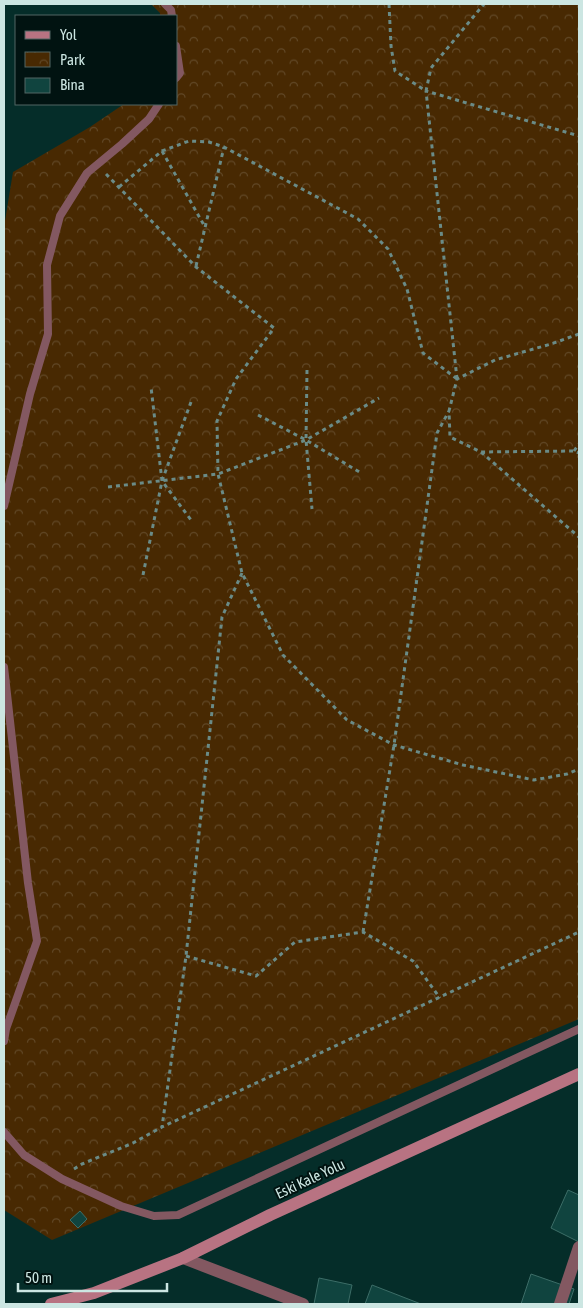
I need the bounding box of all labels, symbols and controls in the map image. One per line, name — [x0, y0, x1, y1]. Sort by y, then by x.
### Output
legend — [15, 15, 178, 105]
text: Yol — [60, 26, 77, 43]
text: Park — [60, 51, 85, 68]
text: Bina — [60, 76, 85, 93]
street label: Eski Kale Yolu — [273, 1155, 347, 1202]
scale bar — [18, 1260, 166, 1292]
text: 50 m — [25, 1269, 52, 1286]

